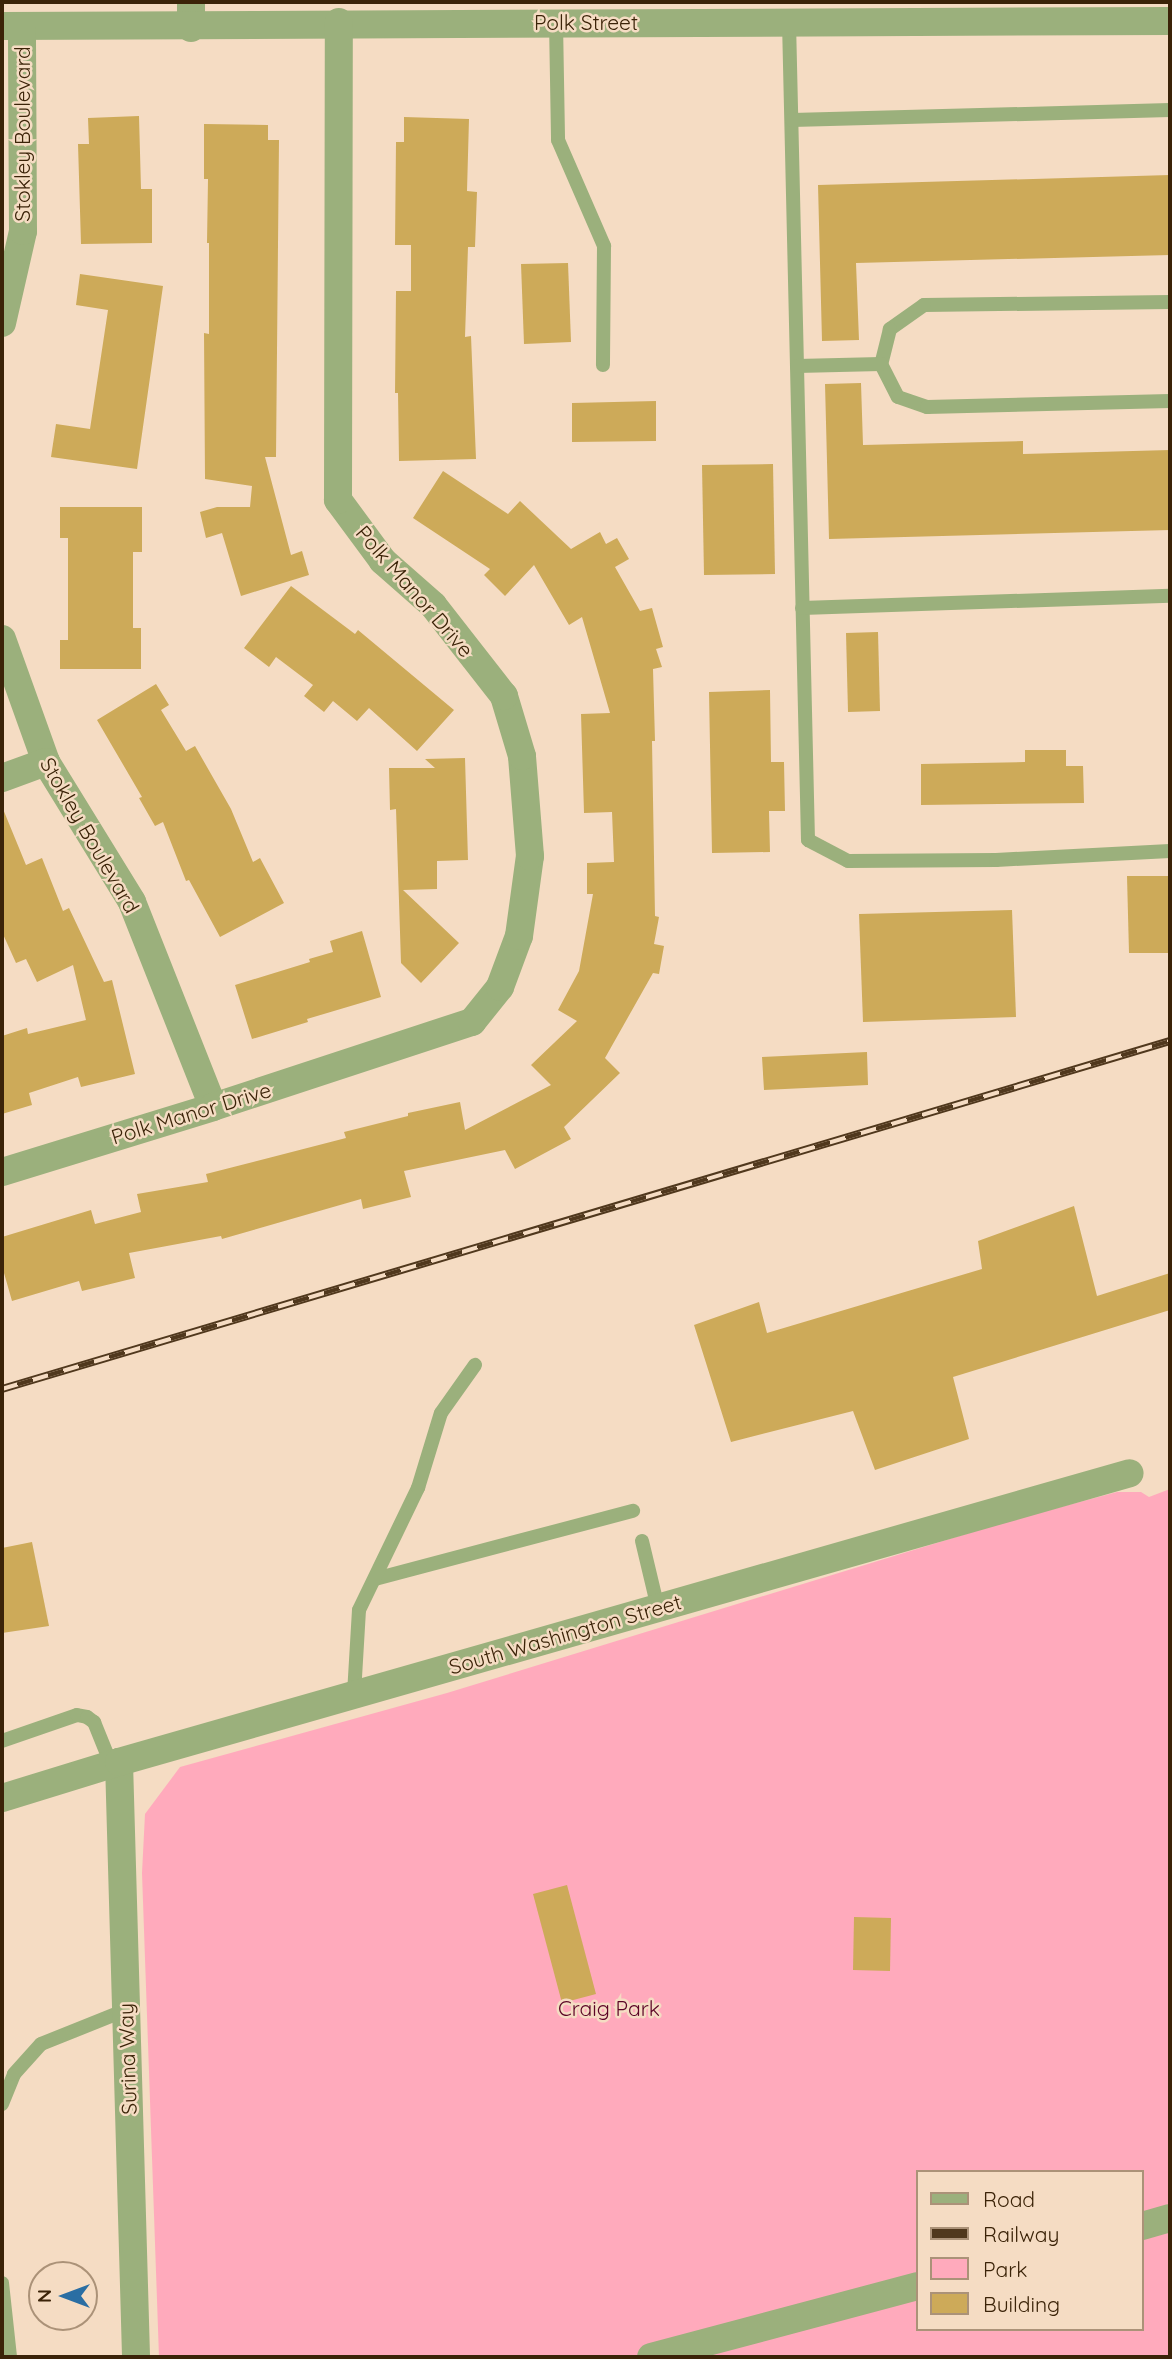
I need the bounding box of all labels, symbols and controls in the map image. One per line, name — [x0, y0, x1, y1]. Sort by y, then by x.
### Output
street label: Polk Street — [534, 9, 638, 35]
street label: Stokley Boulevard — [9, 46, 35, 222]
street label: Polk Manor Drive — [351, 520, 479, 662]
street label: Stokley Boulevard — [35, 753, 145, 917]
street label: Polk Manor Drive — [108, 1077, 274, 1149]
street label: South Washington Street — [446, 1589, 684, 1679]
park label: Craig Park — [558, 1995, 660, 2021]
street label: Surina Way — [112, 2003, 142, 2115]
legend — [916, 2170, 1144, 2331]
text: Road — [983, 2186, 1035, 2212]
text: Railway — [983, 2221, 1059, 2247]
text: Park — [983, 2256, 1027, 2282]
north arrow — [28, 2261, 98, 2331]
text: N — [32, 2289, 56, 2303]
text: Building — [983, 2291, 1060, 2317]

